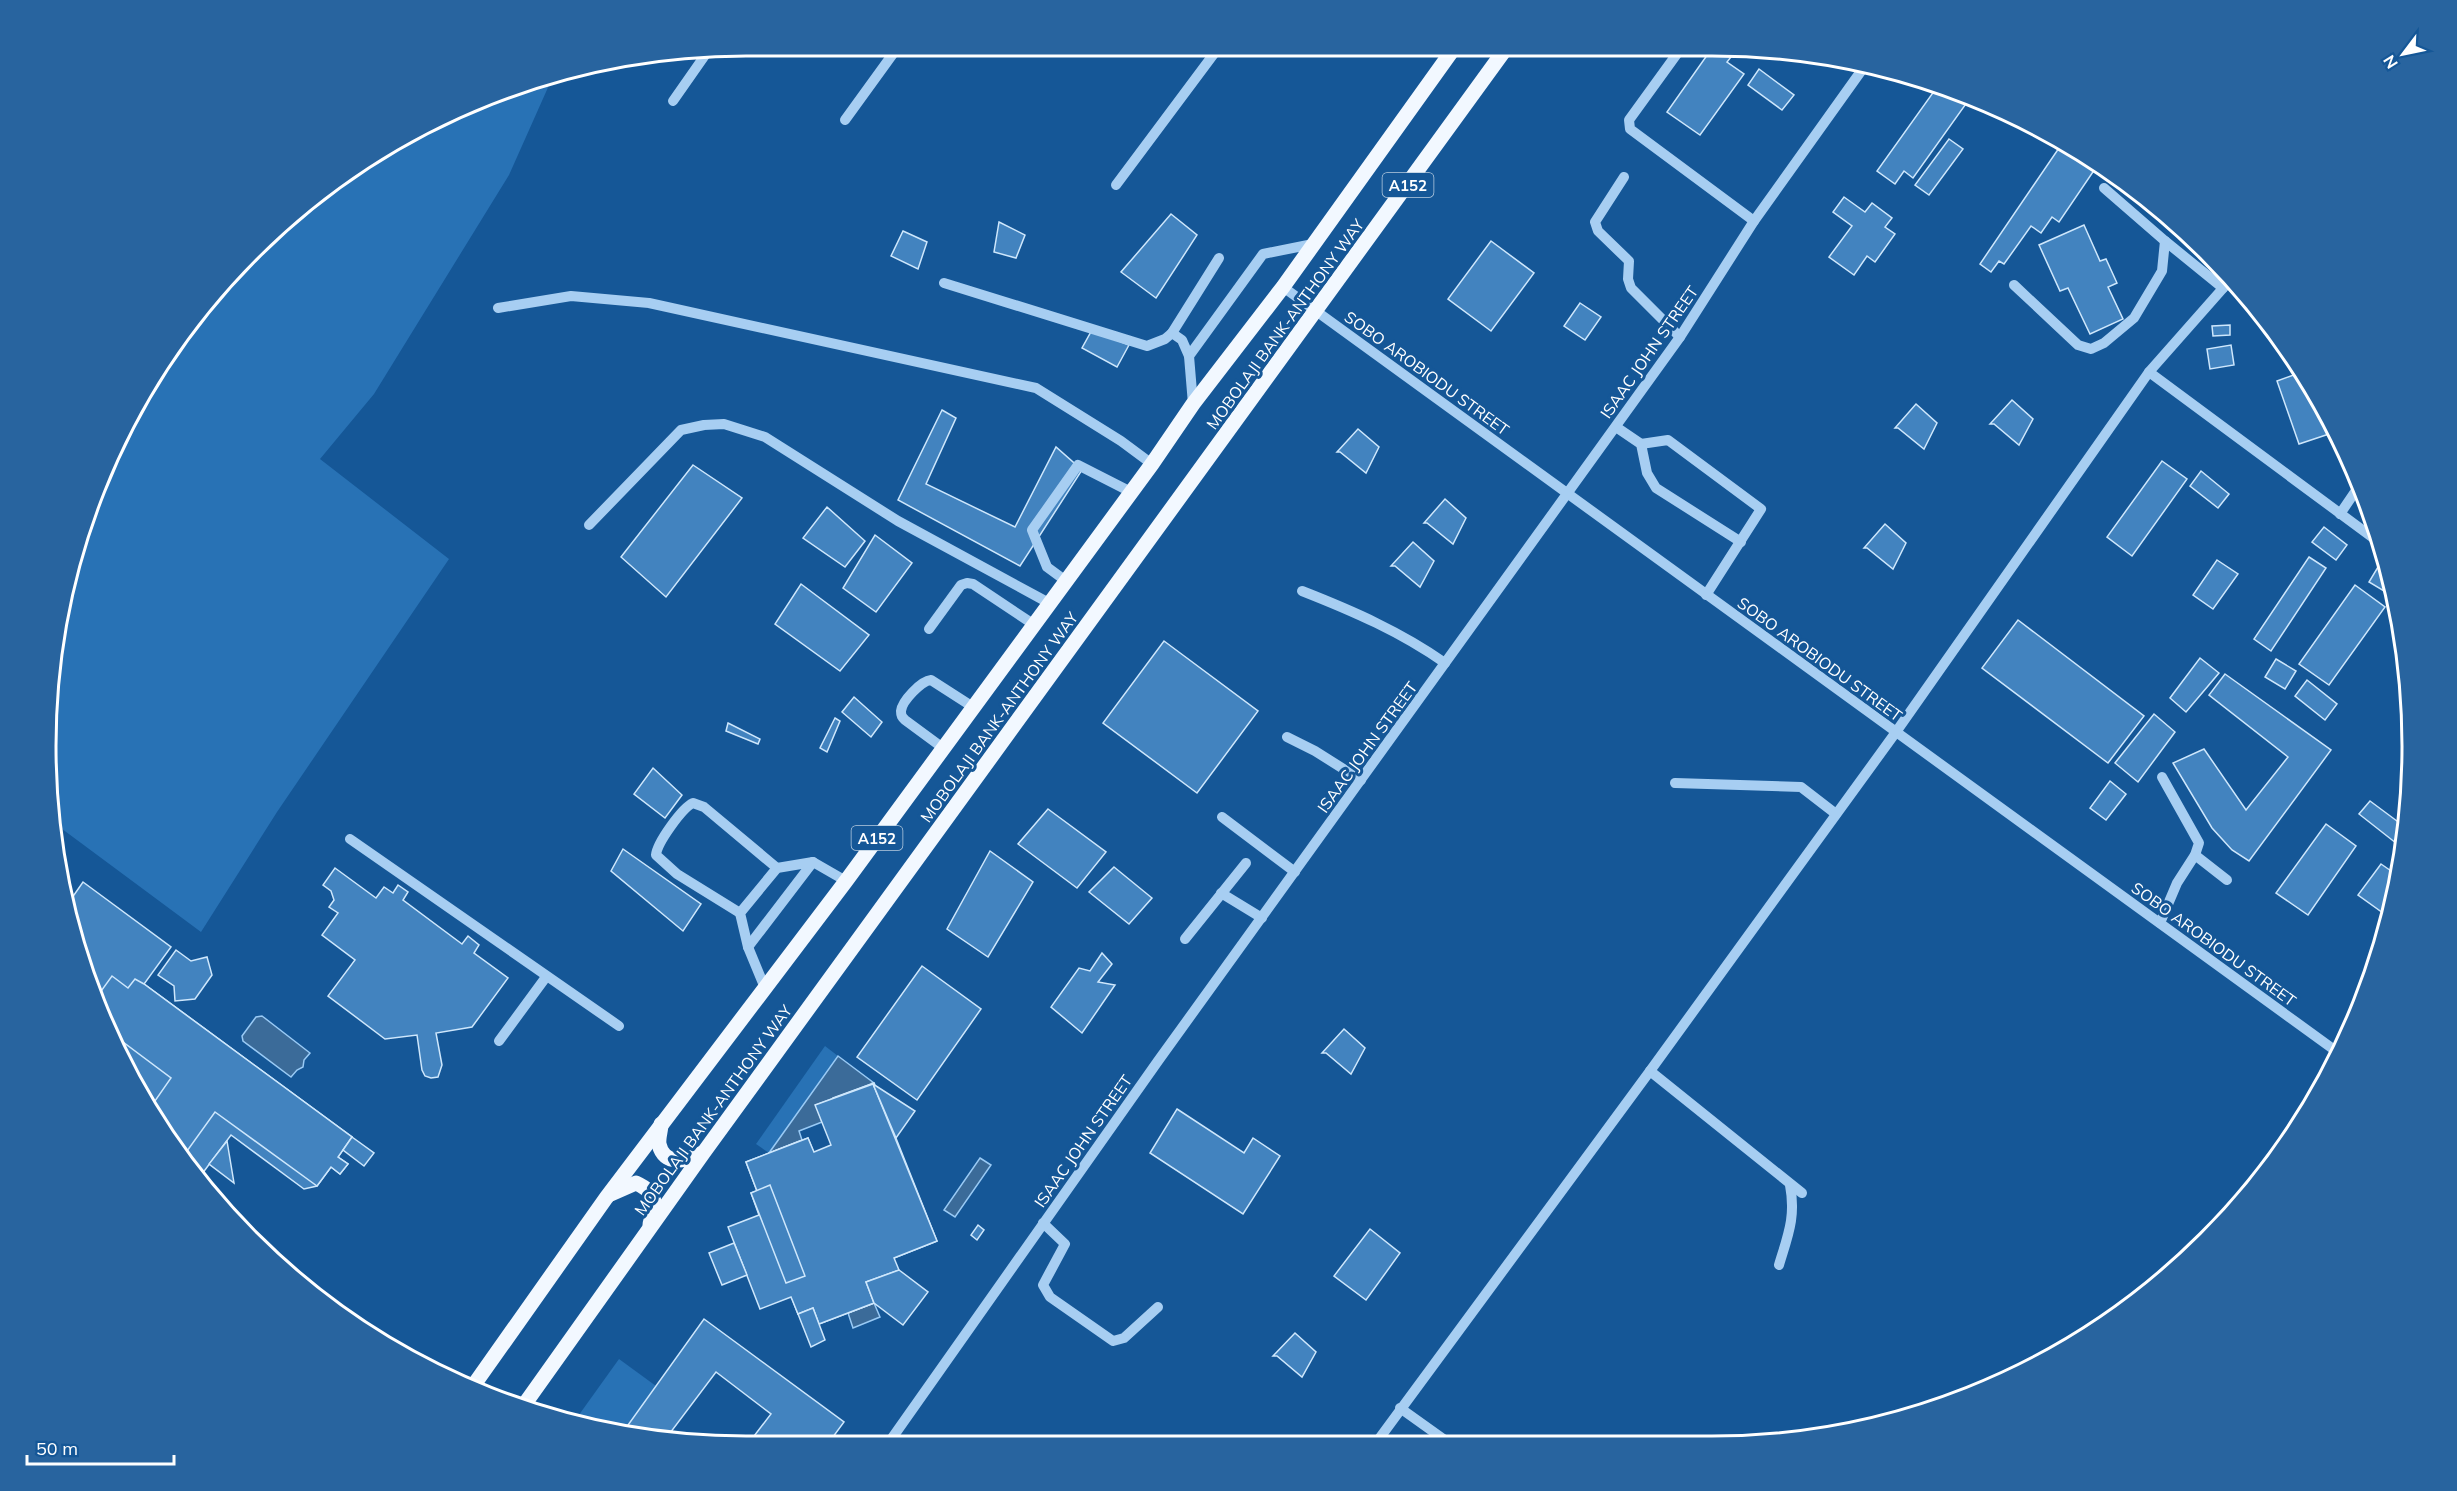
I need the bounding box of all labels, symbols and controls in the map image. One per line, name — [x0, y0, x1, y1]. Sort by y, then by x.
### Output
north arrow — [2373, 24, 2433, 84]
text: N — [2379, 52, 2402, 72]
road number: A152 — [1382, 173, 1434, 197]
street label: MOBOLAJI BANK-ANTHONY WAY — [1202, 215, 1368, 433]
street label: ISAAC JOHN STREET — [1596, 282, 1702, 422]
street label: SOBO AROBIODU STREET — [1341, 306, 1514, 440]
street label: SOBO AROBIODU STREET — [1734, 592, 1907, 726]
street label: MOBOLAJI BANK-ANTHONY WAY — [916, 608, 1082, 826]
street label: ISAAC JOHN STREET — [1313, 677, 1422, 816]
road number: A152 — [852, 826, 902, 850]
street label: SOBO AROBIODU STREET — [2128, 877, 2301, 1011]
street label: MOBOLAJI BANK-ANTHONY WAY — [630, 1001, 796, 1219]
street label: ISAAC JOHN STREET — [1030, 1071, 1136, 1211]
scale bar — [27, 1428, 174, 1466]
text: 50 m — [36, 1437, 78, 1460]

